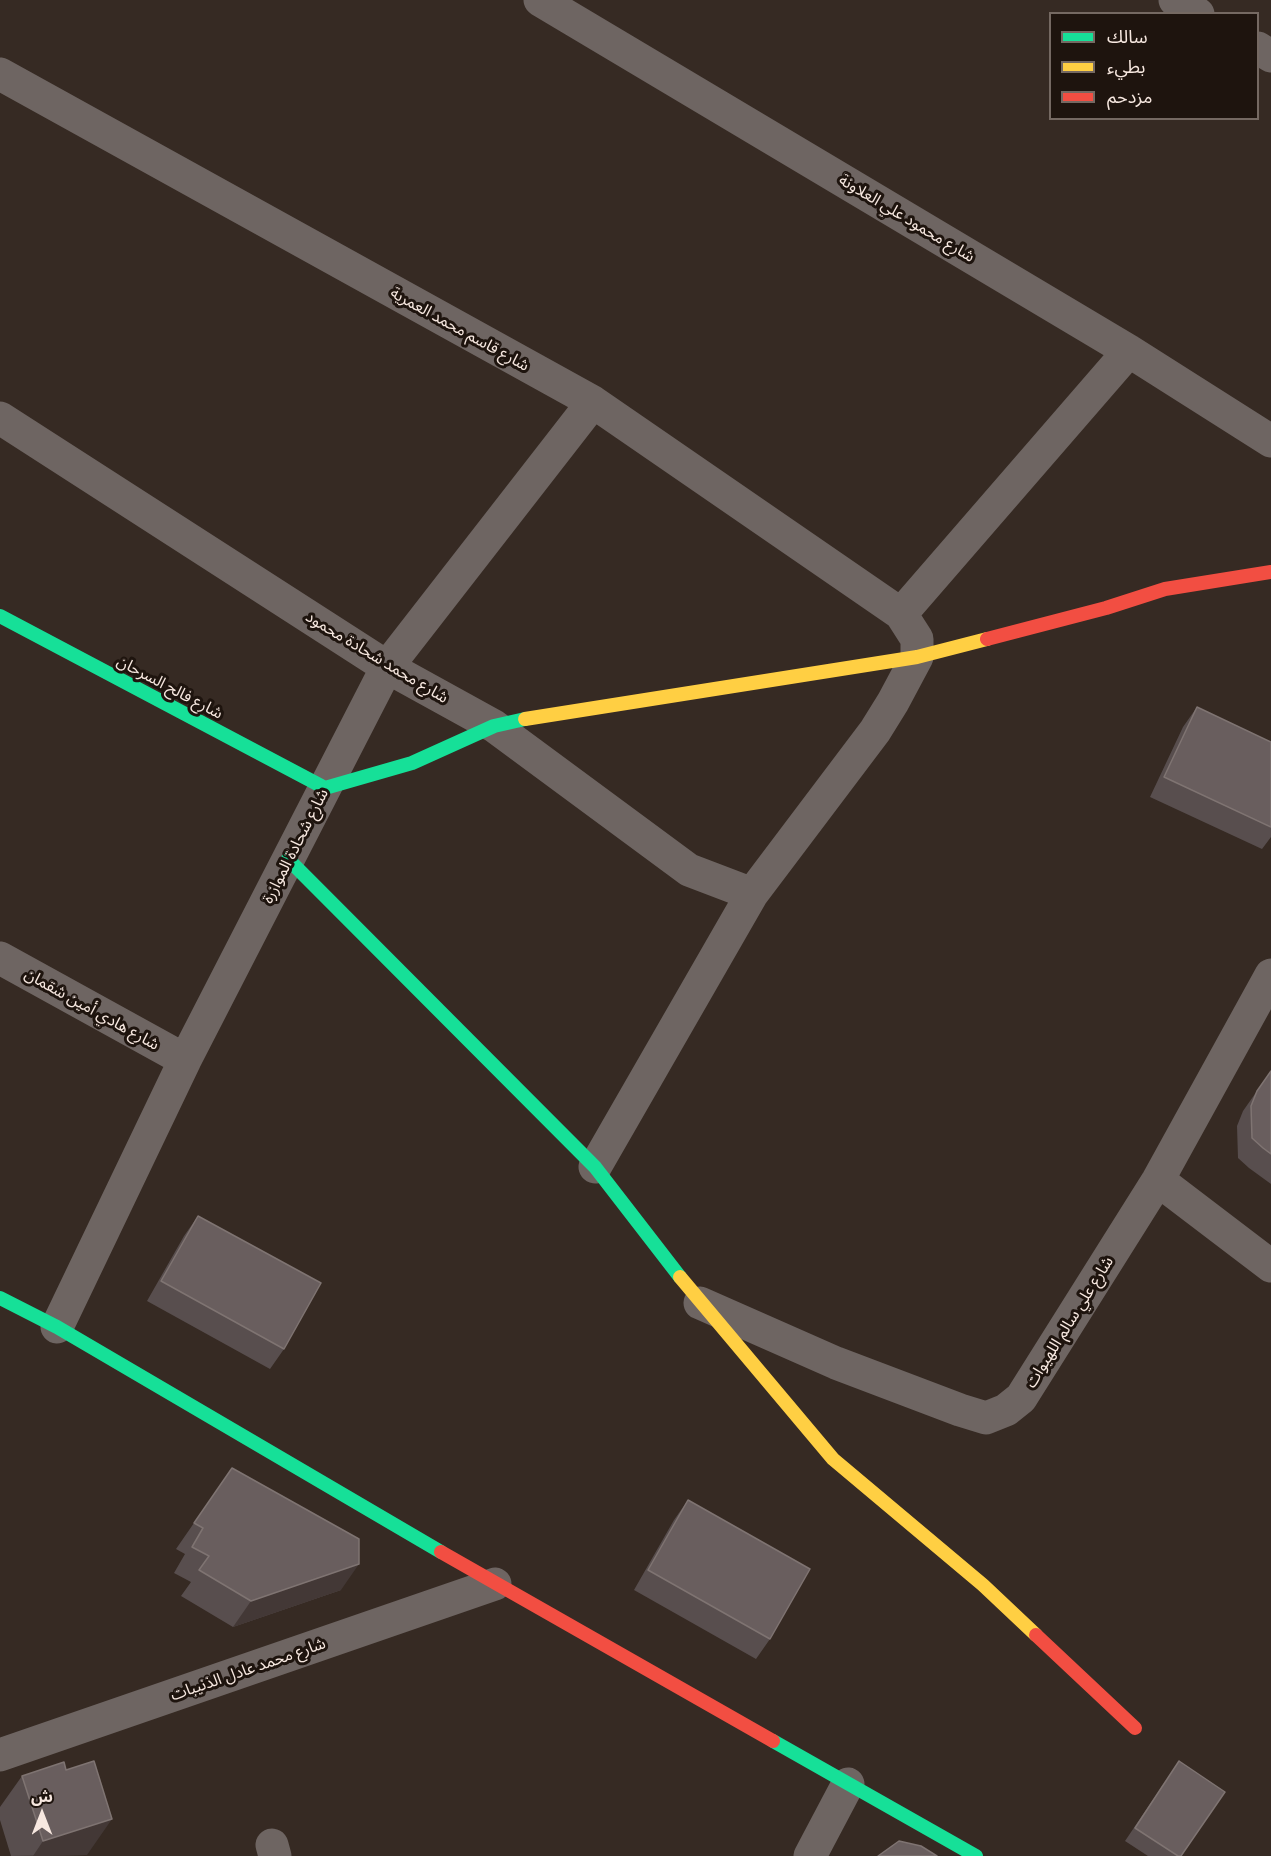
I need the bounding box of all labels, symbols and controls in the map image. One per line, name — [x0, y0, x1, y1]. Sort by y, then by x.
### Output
legend — [1049, 12, 1259, 120]
text: سالك — [1107, 26, 1148, 46]
text: بطيء — [1107, 56, 1145, 76]
text: مزدحم — [1107, 86, 1152, 106]
street label: شارع محمود علي العلاونة — [836, 170, 978, 266]
street label: شارع قاسم محمد العمرية — [387, 283, 533, 375]
street label: شارع محمد شحادة محمود — [302, 607, 452, 707]
street label: شارع فالح السرحان — [114, 651, 226, 723]
street label: شارع شحادة الموازرة — [258, 785, 332, 907]
street label: شارع هادي أمين شقمان — [21, 964, 163, 1054]
street label: شارع علي سالم اللهيوات — [1021, 1253, 1117, 1391]
street label: شارع محمد عادل الذنيبات — [168, 1633, 328, 1705]
north arrow — [12, 1784, 72, 1844]
text: ش — [31, 1787, 53, 1805]

